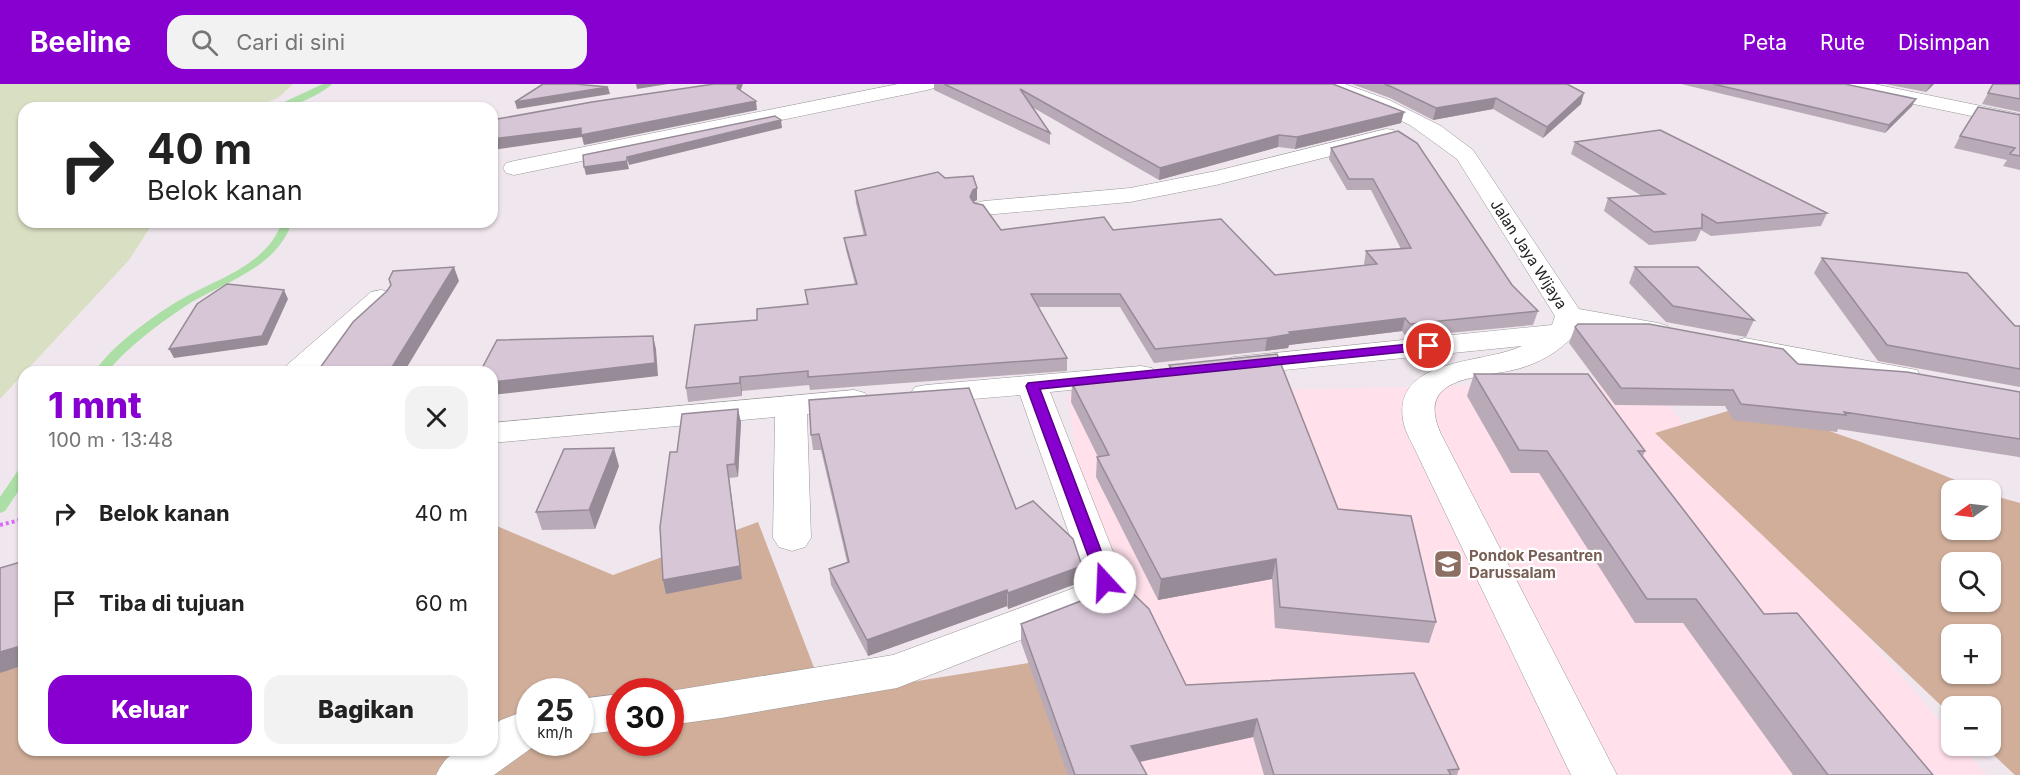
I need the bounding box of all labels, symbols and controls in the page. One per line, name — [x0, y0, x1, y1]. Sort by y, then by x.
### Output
search box — [167, 15, 587, 69]
text: Beeline — [30, 25, 131, 59]
icon: search — [188, 26, 221, 59]
text: Cari di sini — [236, 29, 345, 55]
text: Peta — [1743, 30, 1787, 55]
text: Rute — [1820, 30, 1865, 55]
text: Disimpan — [1898, 30, 1990, 55]
text: 40 m — [147, 123, 252, 174]
icon: right — [48, 126, 126, 204]
text: Belok kanan — [147, 174, 303, 207]
street label: Jalan Jaya Wijaya — [1486, 196, 1572, 312]
pin — [1403, 320, 1454, 371]
icon: arrive — [1412, 329, 1445, 362]
text: 1 mnt — [48, 383, 142, 427]
button: close — [405, 386, 468, 449]
text: 100 m · 13:48 — [48, 428, 173, 452]
north arrow — [1941, 480, 2001, 540]
map controls — [1941, 480, 2001, 756]
icon: right — [48, 497, 81, 530]
text: Belok kanan — [99, 500, 230, 526]
text: 40 m — [414, 500, 468, 526]
place label: Pondok Pesantren Darussalam — [1469, 546, 1603, 582]
school or university icon: Pondok Pesantren Darussalam — [1432, 548, 1464, 580]
position arrow — [1073, 550, 1137, 614]
button: search — [1941, 552, 2001, 612]
icon: arrive — [48, 587, 81, 620]
text: Tiba di tujuan — [99, 590, 245, 616]
text: 60 m — [415, 590, 468, 616]
button: + — [1941, 624, 2001, 684]
button: Keluar — [48, 675, 252, 744]
button: Bagikan — [264, 675, 468, 744]
speed limit sign: 30 — [606, 678, 684, 756]
text: 25 — [536, 692, 574, 728]
button: − — [1941, 696, 2001, 756]
text: km/h — [537, 723, 573, 742]

